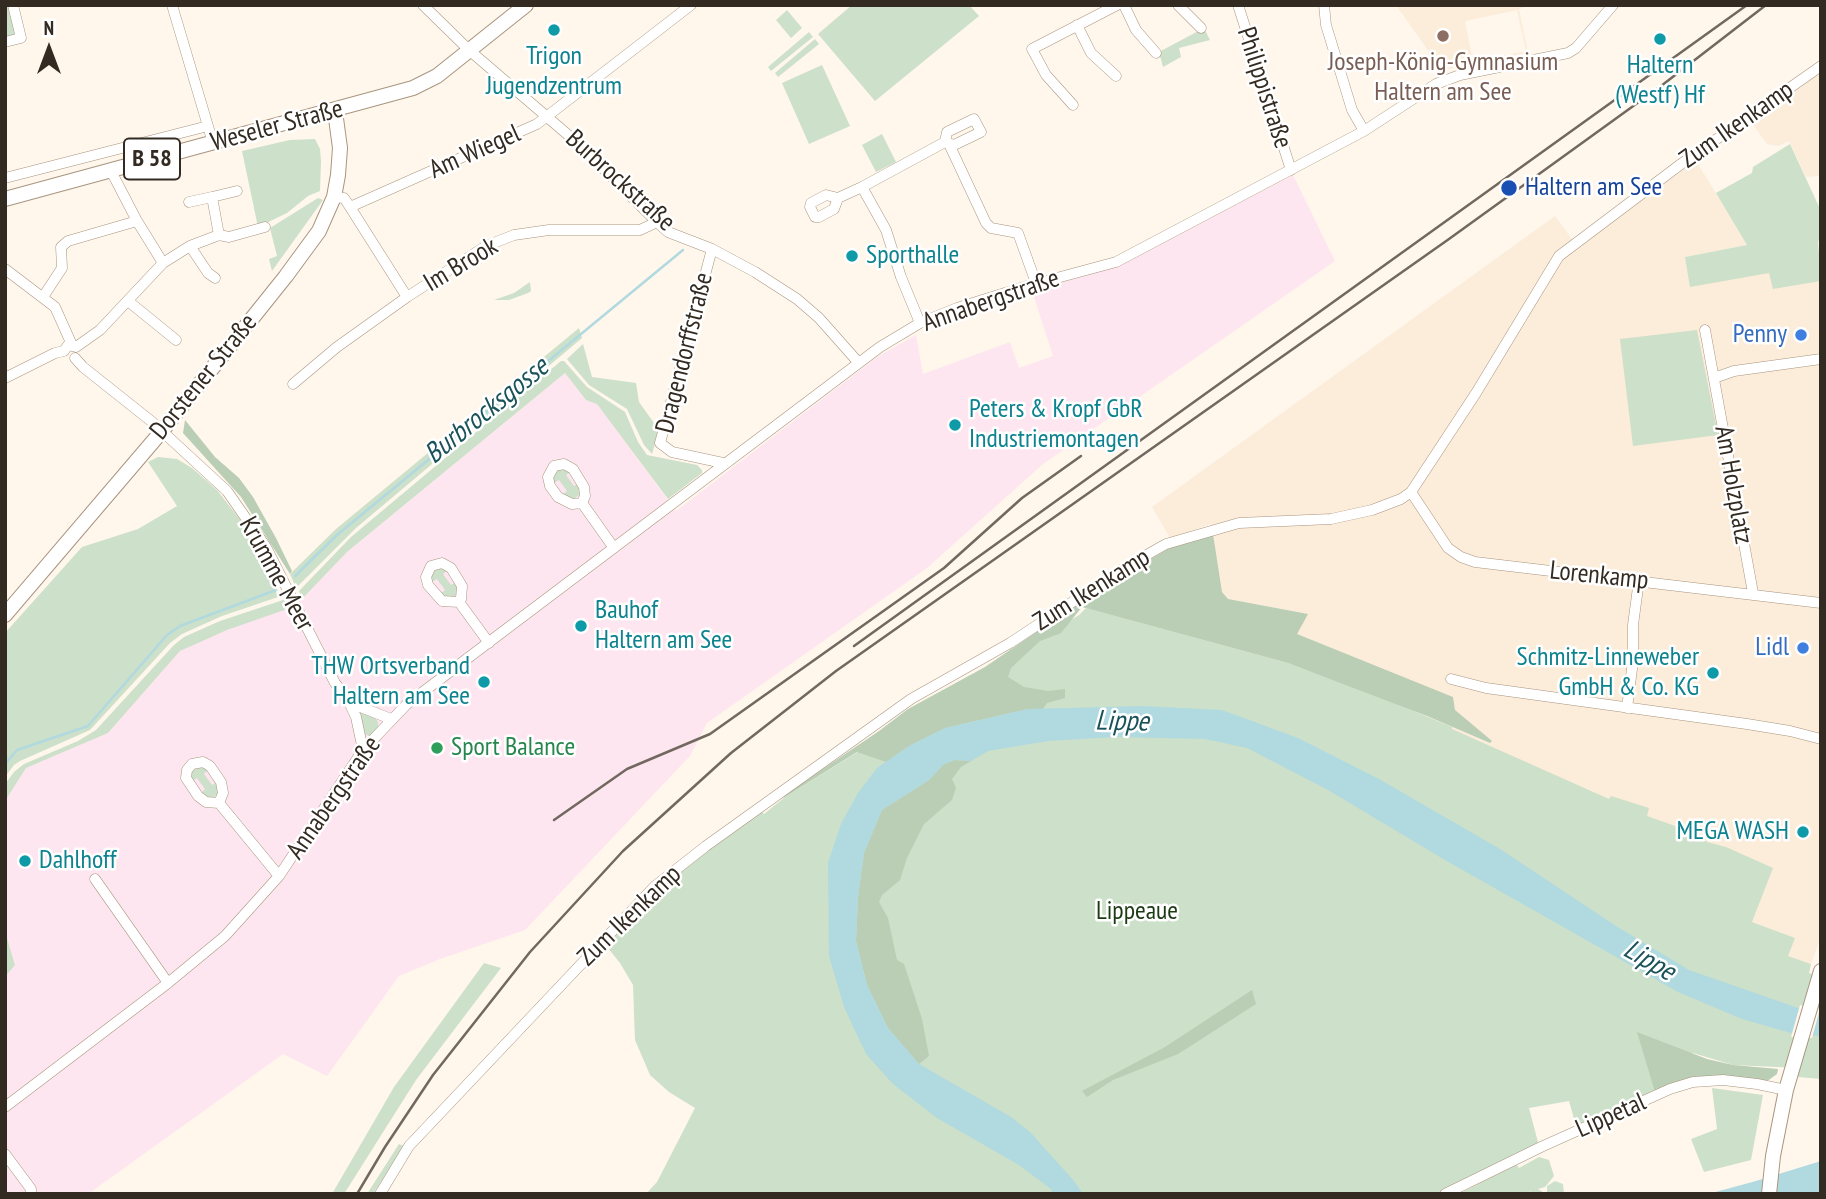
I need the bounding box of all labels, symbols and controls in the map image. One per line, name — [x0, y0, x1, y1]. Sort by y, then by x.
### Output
north arrow — [14, 14, 84, 84]
text: N — [44, 16, 54, 40]
marker: Trigon Jugendzentrum — [546, 22, 562, 38]
street label: Philippistraße — [1230, 23, 1298, 153]
marker: Joseph-König-Gymnasium Haltern am See — [1435, 28, 1451, 44]
marker: Haltern (Westf) Hf — [1652, 31, 1668, 47]
place label: Trigon Jugendzentrum — [486, 41, 622, 102]
place label: Joseph-König-Gymnasium Haltern am See — [1328, 47, 1558, 108]
place label: Haltern (Westf) Hf — [1615, 50, 1705, 112]
street label: Zum Ikenkamp — [1674, 75, 1800, 175]
street label: Weseler Straße — [208, 93, 346, 159]
street label: Am Wiegel — [425, 118, 525, 186]
street label: Burbrockstraße — [559, 124, 681, 238]
road number: B 58 — [124, 139, 180, 180]
place label: Haltern am See — [1525, 172, 1662, 204]
marker: Haltern am See — [1499, 178, 1519, 198]
street label: Im Brook — [418, 231, 504, 299]
place label: Sporthalle — [866, 240, 959, 272]
marker: Sporthalle — [844, 248, 860, 264]
street label: Annabergstraße — [918, 263, 1064, 339]
street label: Dragendorffstraße — [650, 269, 720, 437]
street label: Dorstener Straße — [144, 308, 264, 446]
place label: Penny — [1733, 319, 1787, 351]
marker: Penny — [1793, 327, 1809, 343]
water label: Burbrocksgosse — [418, 351, 556, 471]
place label: Peters & Kropf GbR Industriemontagen — [969, 394, 1143, 456]
marker: Peters & Kropf GbR Industriemontagen — [947, 417, 963, 433]
street label: Am Holzplatz — [1707, 423, 1759, 547]
street label: Krumme Meer — [232, 511, 320, 637]
street label: Zum Ikenkamp — [1028, 542, 1156, 638]
street label: Lorenkamp — [1548, 555, 1650, 597]
place label: Bauhof Haltern am See — [595, 595, 732, 656]
marker: Bauhof Haltern am See — [573, 618, 589, 634]
place label: Lidl — [1755, 632, 1789, 664]
marker: Lidl — [1795, 640, 1811, 656]
place label: Schmitz-Linneweber GmbH & Co. KG — [1517, 642, 1699, 704]
place label: THW Ortsverband Haltern am See — [311, 651, 470, 712]
marker: Schmitz-Linneweber GmbH & Co. KG — [1705, 665, 1721, 681]
marker: THW Ortsverband Haltern am See — [476, 674, 492, 690]
water label: Lippe — [1095, 705, 1149, 739]
street label: Annabergstraße — [280, 731, 388, 865]
place label: Sport Balance — [451, 732, 575, 764]
marker: Sport Balance — [429, 740, 445, 756]
place label: MEGA WASH — [1676, 816, 1789, 848]
marker: MEGA WASH — [1795, 824, 1811, 840]
place label: Dahlhoff — [39, 845, 116, 877]
marker: Dahlhoff — [17, 853, 33, 869]
street label: Zum Ikenkamp — [572, 859, 688, 973]
park label: Lippeaue — [1096, 896, 1178, 928]
water label: Lippe — [1617, 933, 1681, 989]
street label: Lippetal — [1571, 1087, 1651, 1145]

